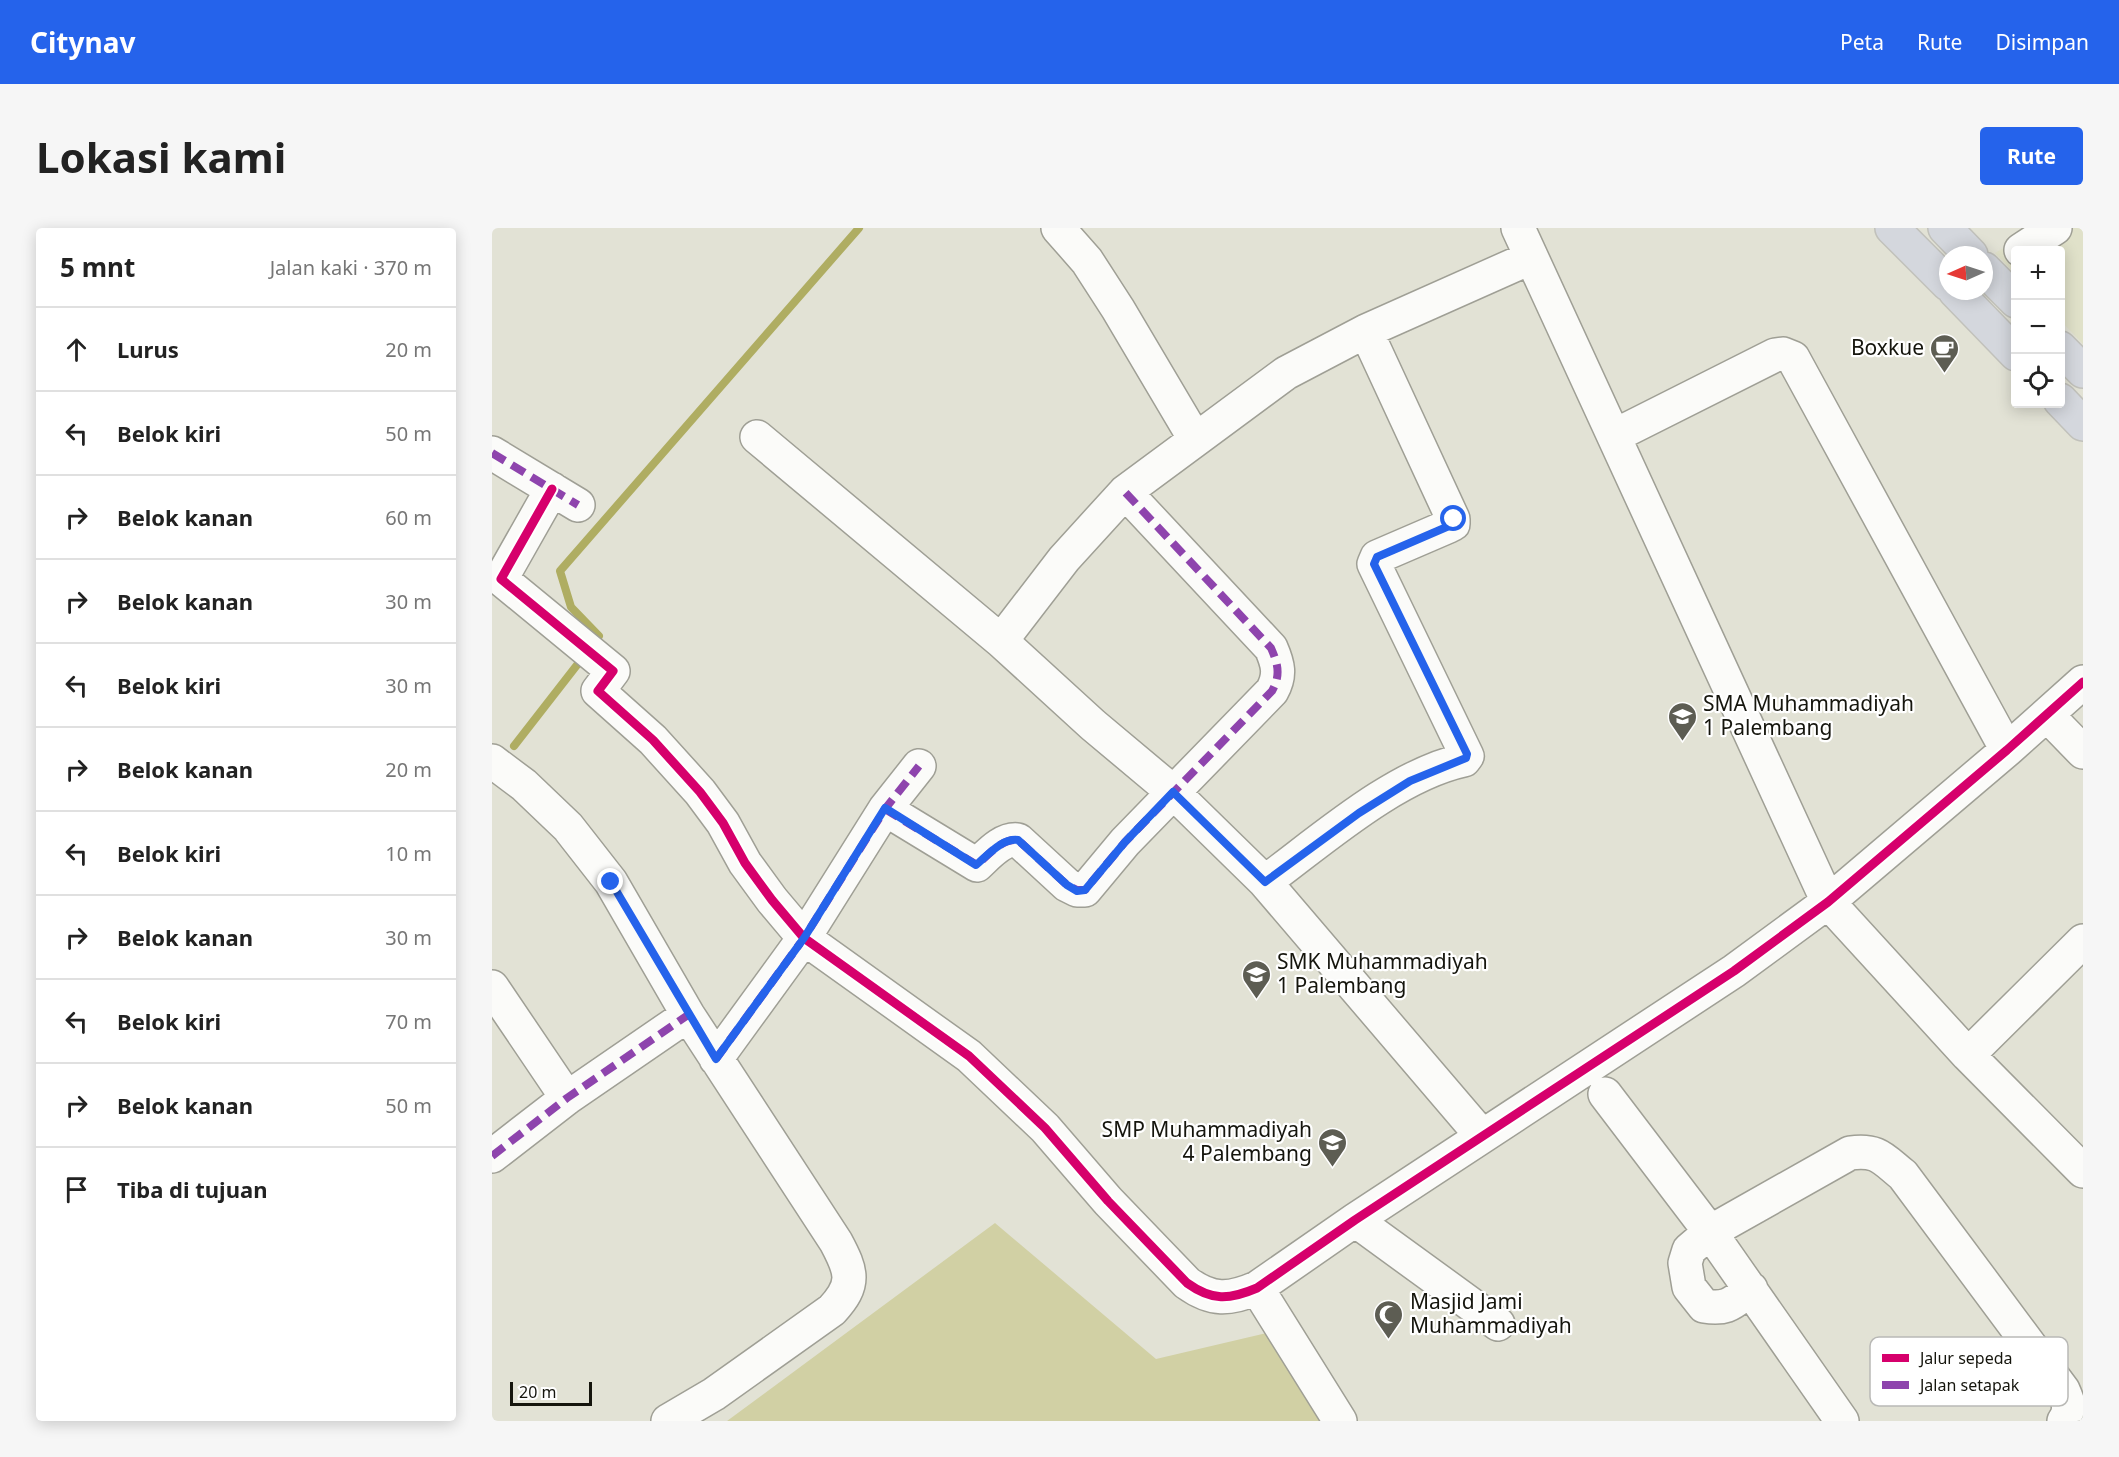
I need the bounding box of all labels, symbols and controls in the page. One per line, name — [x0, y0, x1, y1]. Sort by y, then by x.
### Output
text: Citynav — [30, 23, 135, 61]
text: Peta — [1840, 28, 1884, 56]
text: Rute — [1917, 28, 1962, 56]
text: Disimpan — [1995, 28, 2089, 56]
button: Rute — [1980, 127, 2083, 185]
text: Lokasi kami — [36, 128, 286, 185]
north arrow — [1939, 246, 1993, 300]
map controls — [2011, 246, 2065, 408]
button: + — [2011, 246, 2065, 300]
text: 5 mnt — [60, 249, 135, 285]
text: Jalan kaki · 370 m — [270, 254, 432, 281]
button: − — [2011, 300, 2065, 354]
cafe icon: Boxkue — [1929, 332, 1961, 374]
icon: ahead — [60, 333, 93, 366]
place label: Boxkue — [1851, 333, 1924, 361]
text: Lurus — [117, 334, 179, 364]
text: 20 m — [385, 336, 432, 363]
button: locate — [2011, 354, 2065, 408]
icon: left — [60, 417, 93, 450]
text: Belok kiri — [117, 418, 221, 448]
text: 50 m — [385, 420, 432, 447]
icon: right — [60, 501, 93, 534]
text: Belok kanan — [117, 502, 253, 532]
text: 60 m — [385, 504, 432, 531]
route start — [1440, 505, 1466, 531]
icon: right — [60, 585, 93, 618]
text: Belok kanan — [117, 586, 253, 616]
text: 30 m — [385, 588, 432, 615]
icon: left — [60, 669, 93, 702]
text: Belok kiri — [117, 670, 221, 700]
text: 30 m — [385, 672, 432, 699]
place label: SMA Muhammadiyah 1 Palembang — [1703, 689, 1914, 741]
school or university icon: SMA Muhammadiyah 1 Palembang — [1666, 700, 1698, 742]
icon: right — [60, 753, 93, 786]
text: Belok kanan — [117, 754, 253, 784]
text: 20 m — [385, 756, 432, 783]
icon: left — [60, 837, 93, 870]
text: Belok kiri — [117, 838, 221, 868]
text: 10 m — [385, 840, 432, 867]
route end — [597, 868, 623, 894]
icon: right — [60, 921, 93, 954]
text: Belok kanan — [117, 922, 253, 952]
text: 30 m — [385, 924, 432, 951]
place label: SMK Muhammadiyah 1 Palembang — [1277, 947, 1488, 999]
school or university icon: SMK Muhammadiyah 1 Palembang — [1240, 958, 1272, 1000]
icon: left — [60, 1005, 93, 1038]
text: Belok kiri — [117, 1006, 221, 1036]
text: 70 m — [385, 1008, 432, 1035]
icon: right — [60, 1089, 93, 1122]
text: Belok kanan — [117, 1090, 253, 1120]
text: 50 m — [385, 1092, 432, 1119]
place label: SMP Muhammadiyah 4 Palembang — [1102, 1115, 1312, 1167]
school or university icon: SMP Muhammadiyah 4 Palembang — [1317, 1126, 1349, 1168]
icon: arrive — [60, 1173, 93, 1206]
text: Tiba di tujuan — [117, 1174, 267, 1204]
place label: Masjid Jami Muhammadiyah — [1410, 1287, 1572, 1339]
mosque icon: Masjid Jami Muhammadiyah — [1373, 1298, 1405, 1340]
legend — [1870, 1337, 2068, 1406]
text: Jalur sepeda — [1918, 1347, 2013, 1369]
text: Jalan setapak — [1918, 1374, 2020, 1396]
scale bar — [510, 1379, 592, 1406]
text: 20 m — [519, 1381, 556, 1403]

